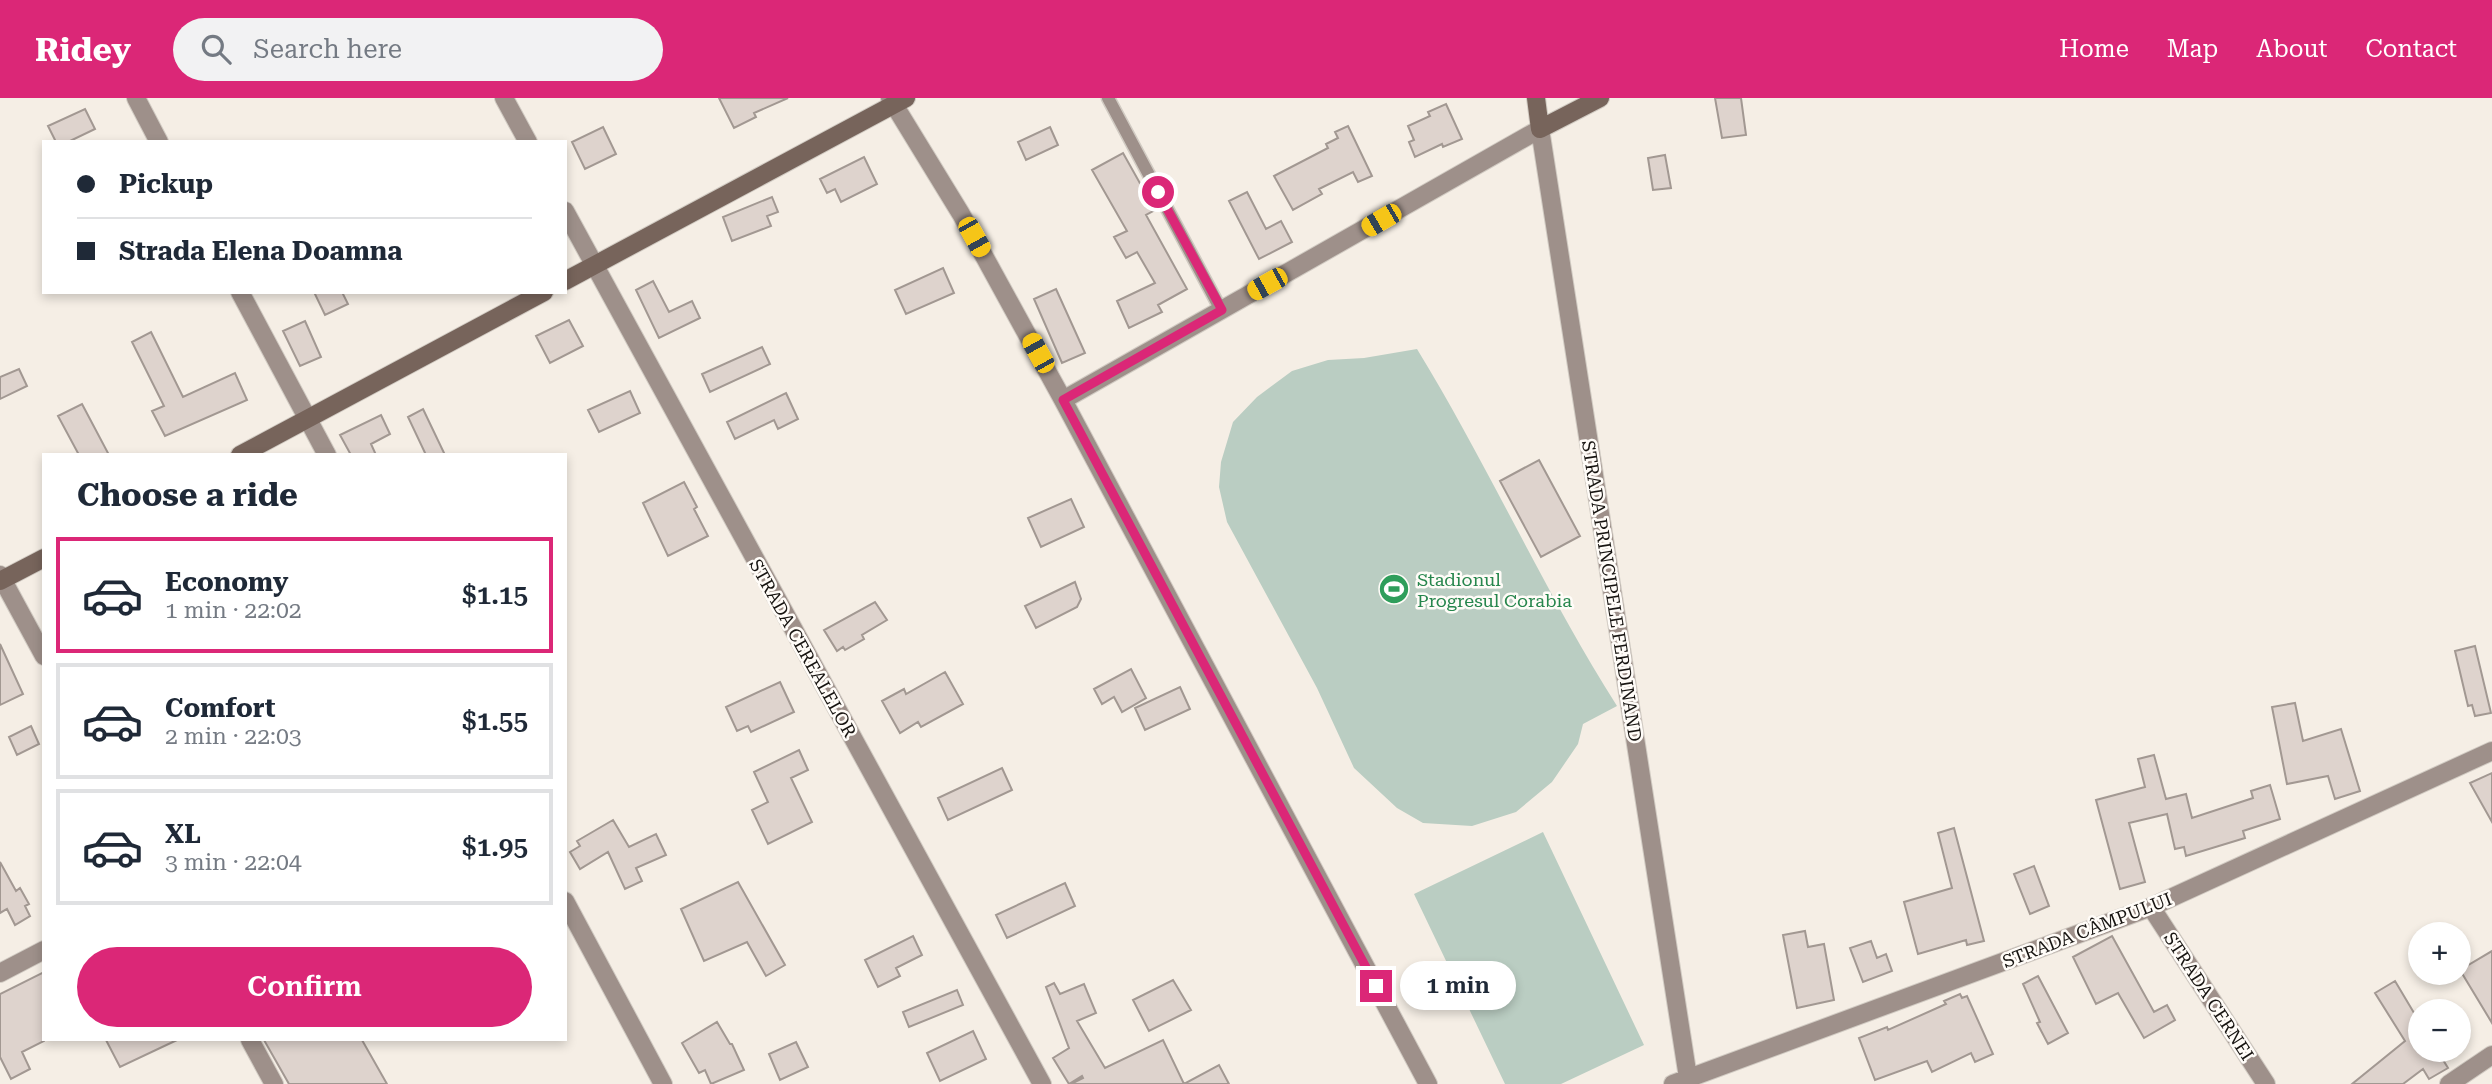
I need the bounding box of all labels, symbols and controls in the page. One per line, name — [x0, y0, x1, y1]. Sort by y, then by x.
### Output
search box — [173, 18, 663, 81]
text: Ridey — [35, 30, 131, 69]
icon: search — [197, 30, 235, 68]
text: Search here — [253, 34, 402, 64]
text: Home — [2059, 35, 2129, 63]
text: Map — [2167, 35, 2218, 63]
text: About — [2256, 35, 2327, 63]
text: Contact — [2365, 35, 2457, 63]
text: Pickup — [119, 169, 213, 199]
route start — [1142, 176, 1174, 208]
car — [1358, 200, 1405, 240]
car — [955, 214, 994, 260]
text: Strada Elena Doamna — [119, 236, 403, 266]
car — [1244, 265, 1291, 303]
car — [1019, 330, 1058, 376]
street label: STRADA PRINCIPELE FERDINAND — [1578, 439, 1646, 743]
text: Choose a ride — [77, 476, 298, 514]
street label: STRADA CEREALELOR — [745, 555, 861, 741]
icon: car — [81, 564, 144, 627]
text: Economy — [165, 567, 288, 597]
place label: Stadionul Progresul Corabia — [1417, 569, 1572, 611]
sports icon: Stadionul Progresul Corabia — [1377, 572, 1411, 606]
text: $1.15 — [462, 580, 528, 610]
text: 1 min · 22:02 — [165, 597, 302, 624]
icon: car — [81, 690, 144, 753]
text: Comfort — [165, 693, 275, 723]
text: $1.55 — [462, 706, 528, 736]
text: 2 min · 22:03 — [165, 723, 302, 750]
icon: car — [81, 816, 144, 879]
text: XL — [165, 819, 201, 849]
text: $1.95 — [462, 832, 528, 862]
text: 3 min · 22:04 — [165, 849, 302, 876]
street label: STRADA CÂMPULUI — [1999, 888, 2175, 972]
map controls — [2408, 922, 2471, 1062]
button: + — [2408, 922, 2471, 985]
street label: STRADA CERNEI — [2160, 928, 2258, 1064]
button: Confirm — [77, 947, 532, 1027]
callout: 1 min — [1400, 962, 1516, 1010]
route end — [1360, 970, 1392, 1002]
text: 1 min — [1426, 972, 1490, 999]
button: − — [2408, 999, 2471, 1062]

